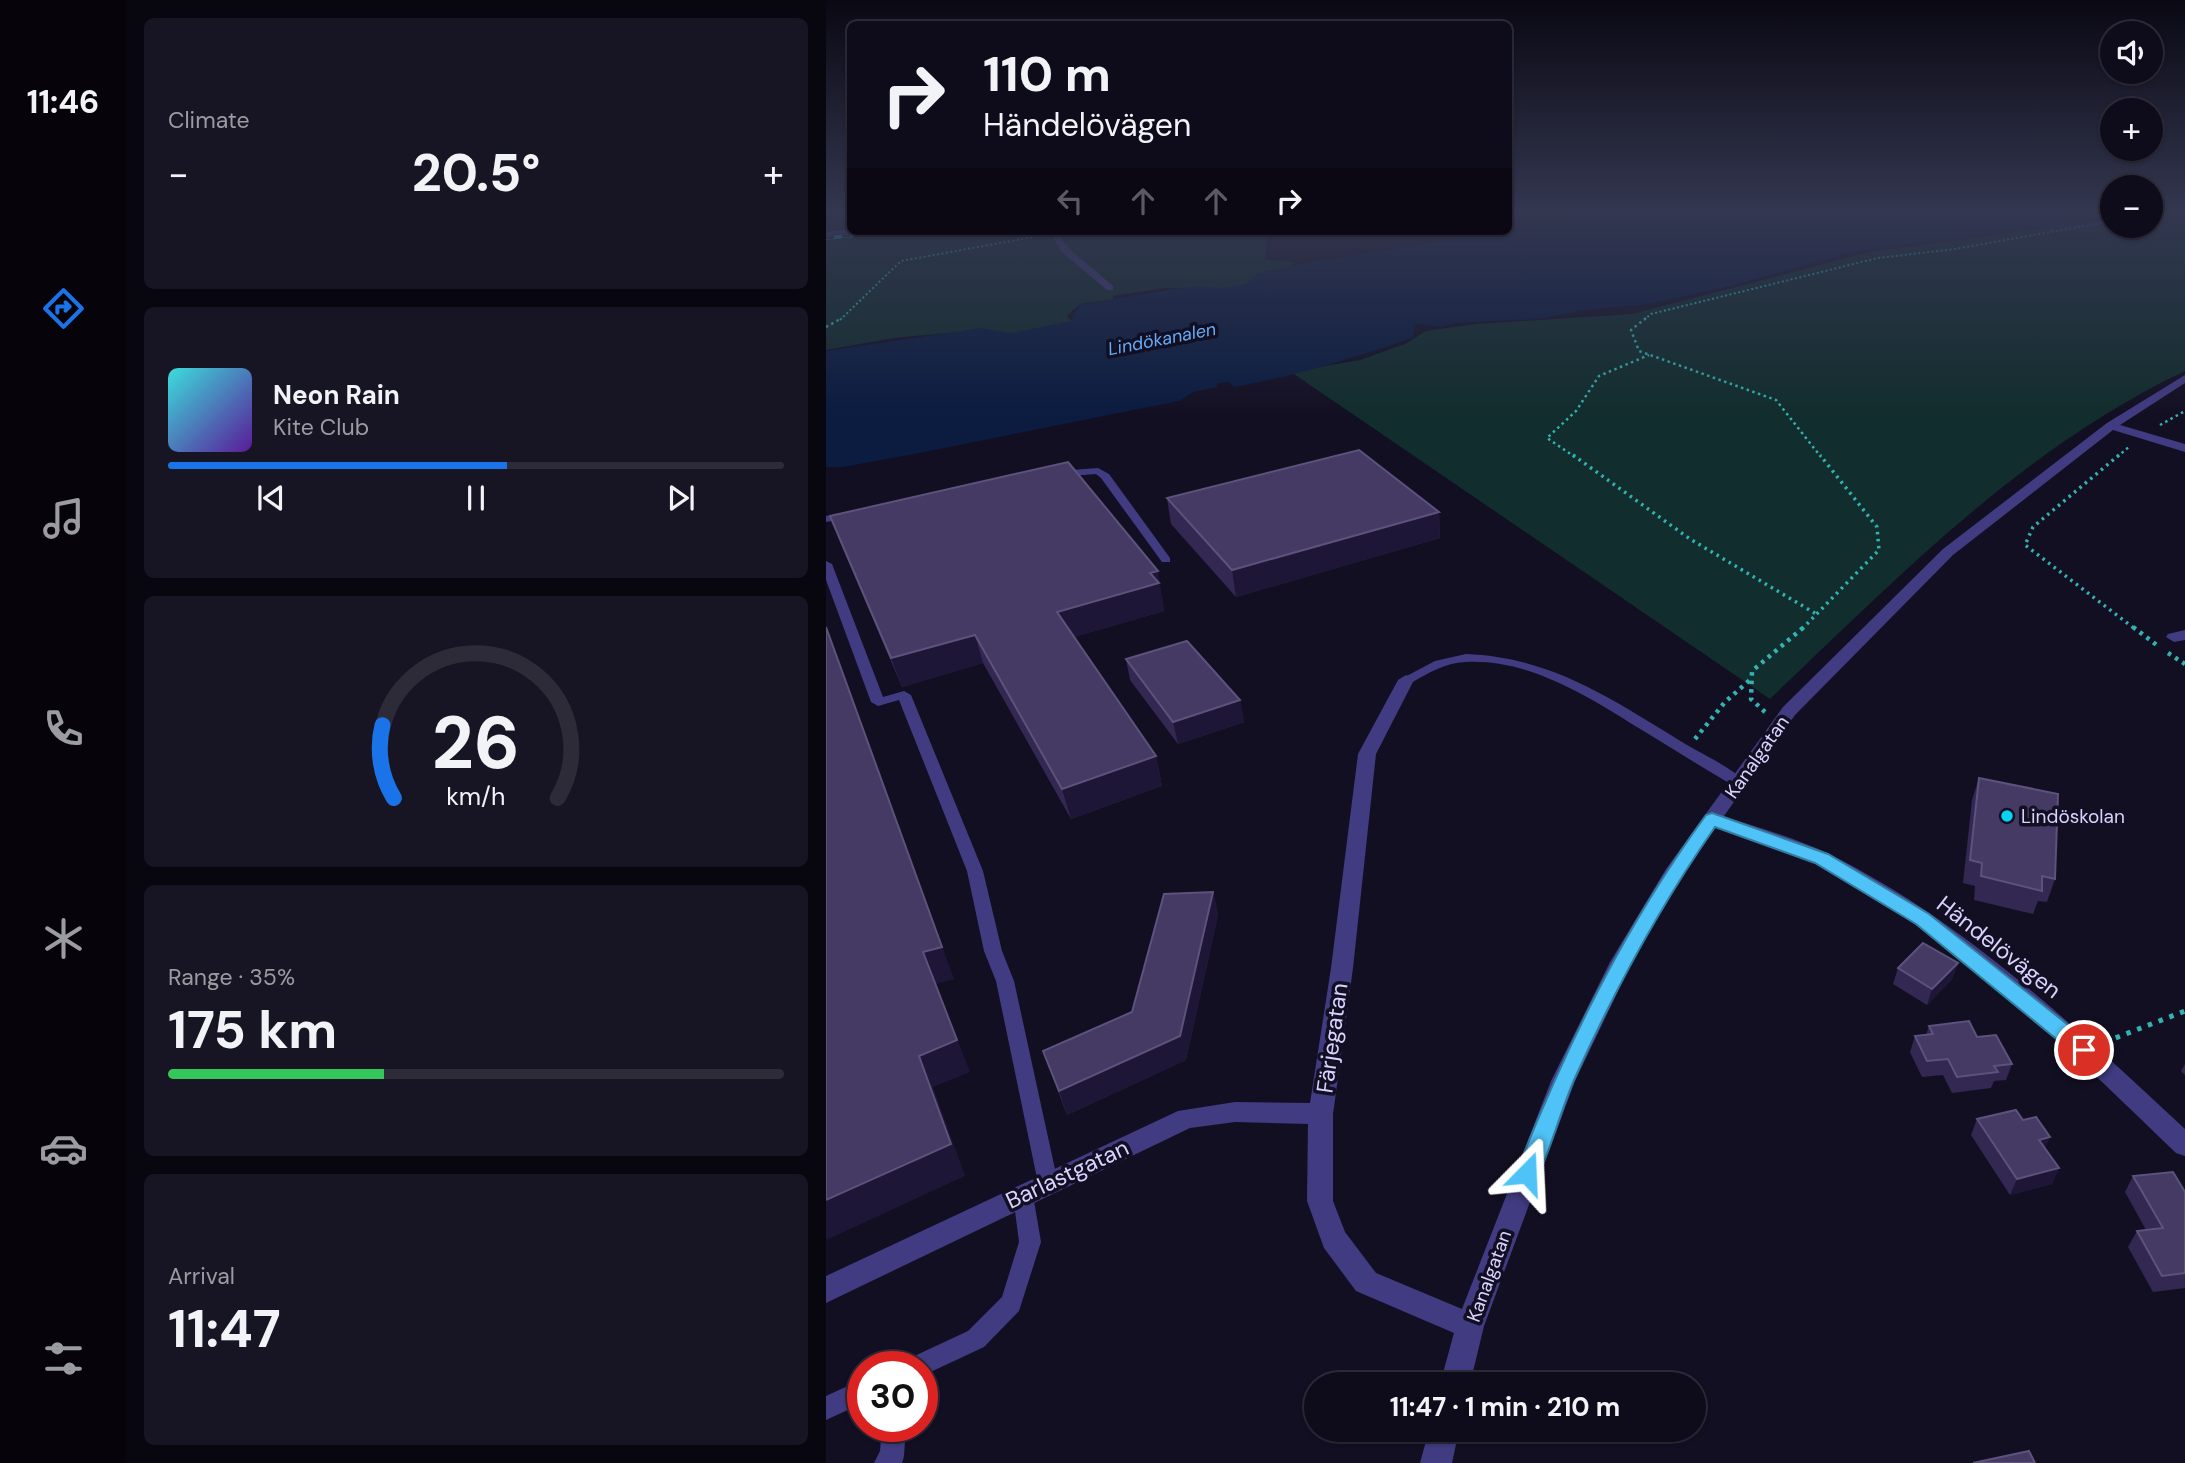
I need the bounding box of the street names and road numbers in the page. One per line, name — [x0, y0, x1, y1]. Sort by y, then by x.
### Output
street label: Kanalgatan — [1719, 711, 1795, 803]
street label: Händelövägen — [1931, 889, 2067, 1005]
street label: Färjegatan — [1309, 981, 1355, 1095]
street label: Barlastgatan — [1001, 1132, 1133, 1216]
street label: Kanalgatan — [1461, 1227, 1517, 1325]

